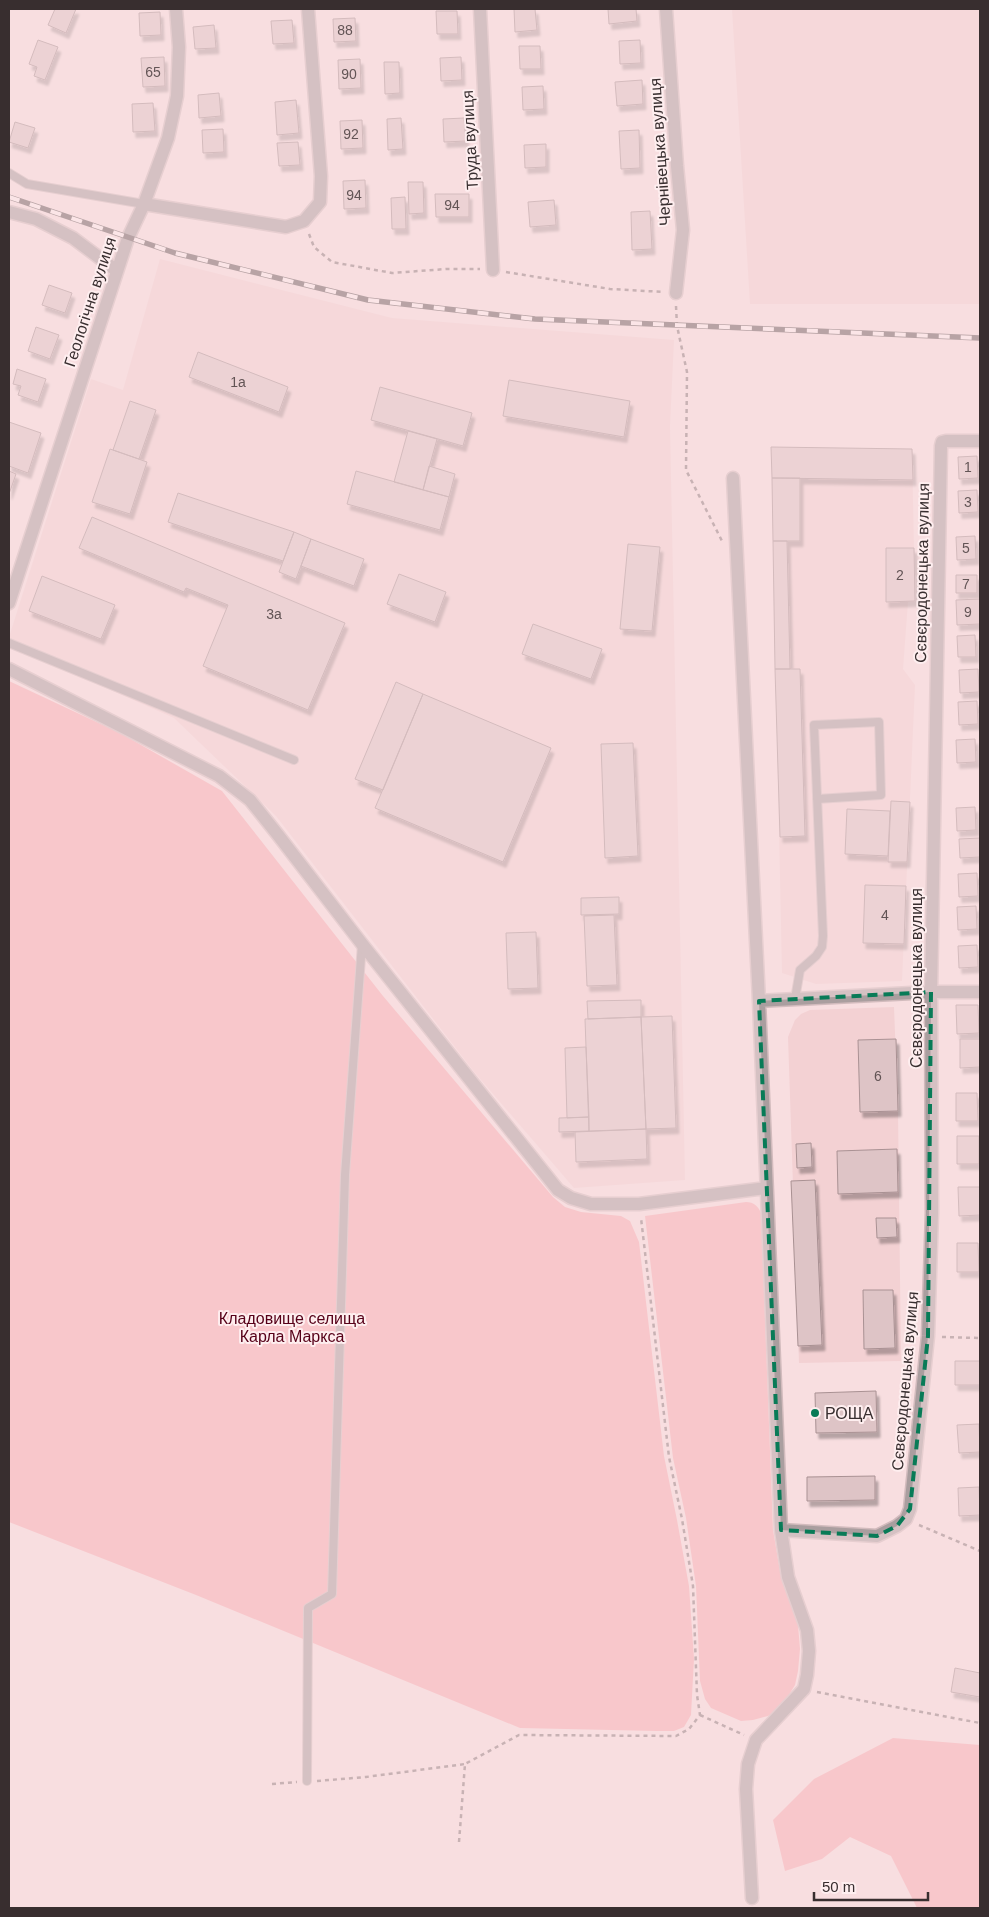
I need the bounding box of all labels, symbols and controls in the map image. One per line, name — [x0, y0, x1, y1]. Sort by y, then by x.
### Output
house number: 88 — [337, 22, 353, 38]
house number: 65 — [145, 64, 161, 80]
house number: 90 — [341, 66, 357, 82]
street label: Чернівецька вулиця — [646, 78, 674, 226]
street label: Труда вулиця — [459, 90, 481, 190]
house number: 92 — [343, 126, 359, 142]
house number: 94 — [346, 187, 362, 203]
house number: 94 — [444, 197, 460, 213]
street label: Геологічна вулиця — [61, 235, 119, 369]
house number: 1а — [230, 374, 246, 390]
house number: 1 — [964, 459, 972, 475]
street label: Сєвєродонецька вулиця — [912, 483, 932, 663]
house number: 3 — [964, 494, 972, 510]
house number: 5 — [962, 540, 970, 556]
house number: 2 — [896, 567, 904, 583]
house number: 7 — [962, 576, 970, 592]
house number: 9 — [964, 604, 972, 620]
house number: 3а — [266, 606, 282, 622]
street label: Сєвєродонецька вулиця — [908, 888, 925, 1068]
house number: 4 — [881, 907, 889, 923]
house number: 6 — [874, 1068, 882, 1084]
street label: Сєвєродонецька вулиця — [889, 1291, 921, 1471]
park label: Кладовище селища Карла Маркса — [219, 1310, 365, 1345]
place label: РОЩА — [825, 1405, 874, 1422]
marker: РОЩА — [809, 1407, 821, 1419]
scale bar — [814, 1870, 928, 1902]
text: 50 m — [822, 1878, 855, 1895]

